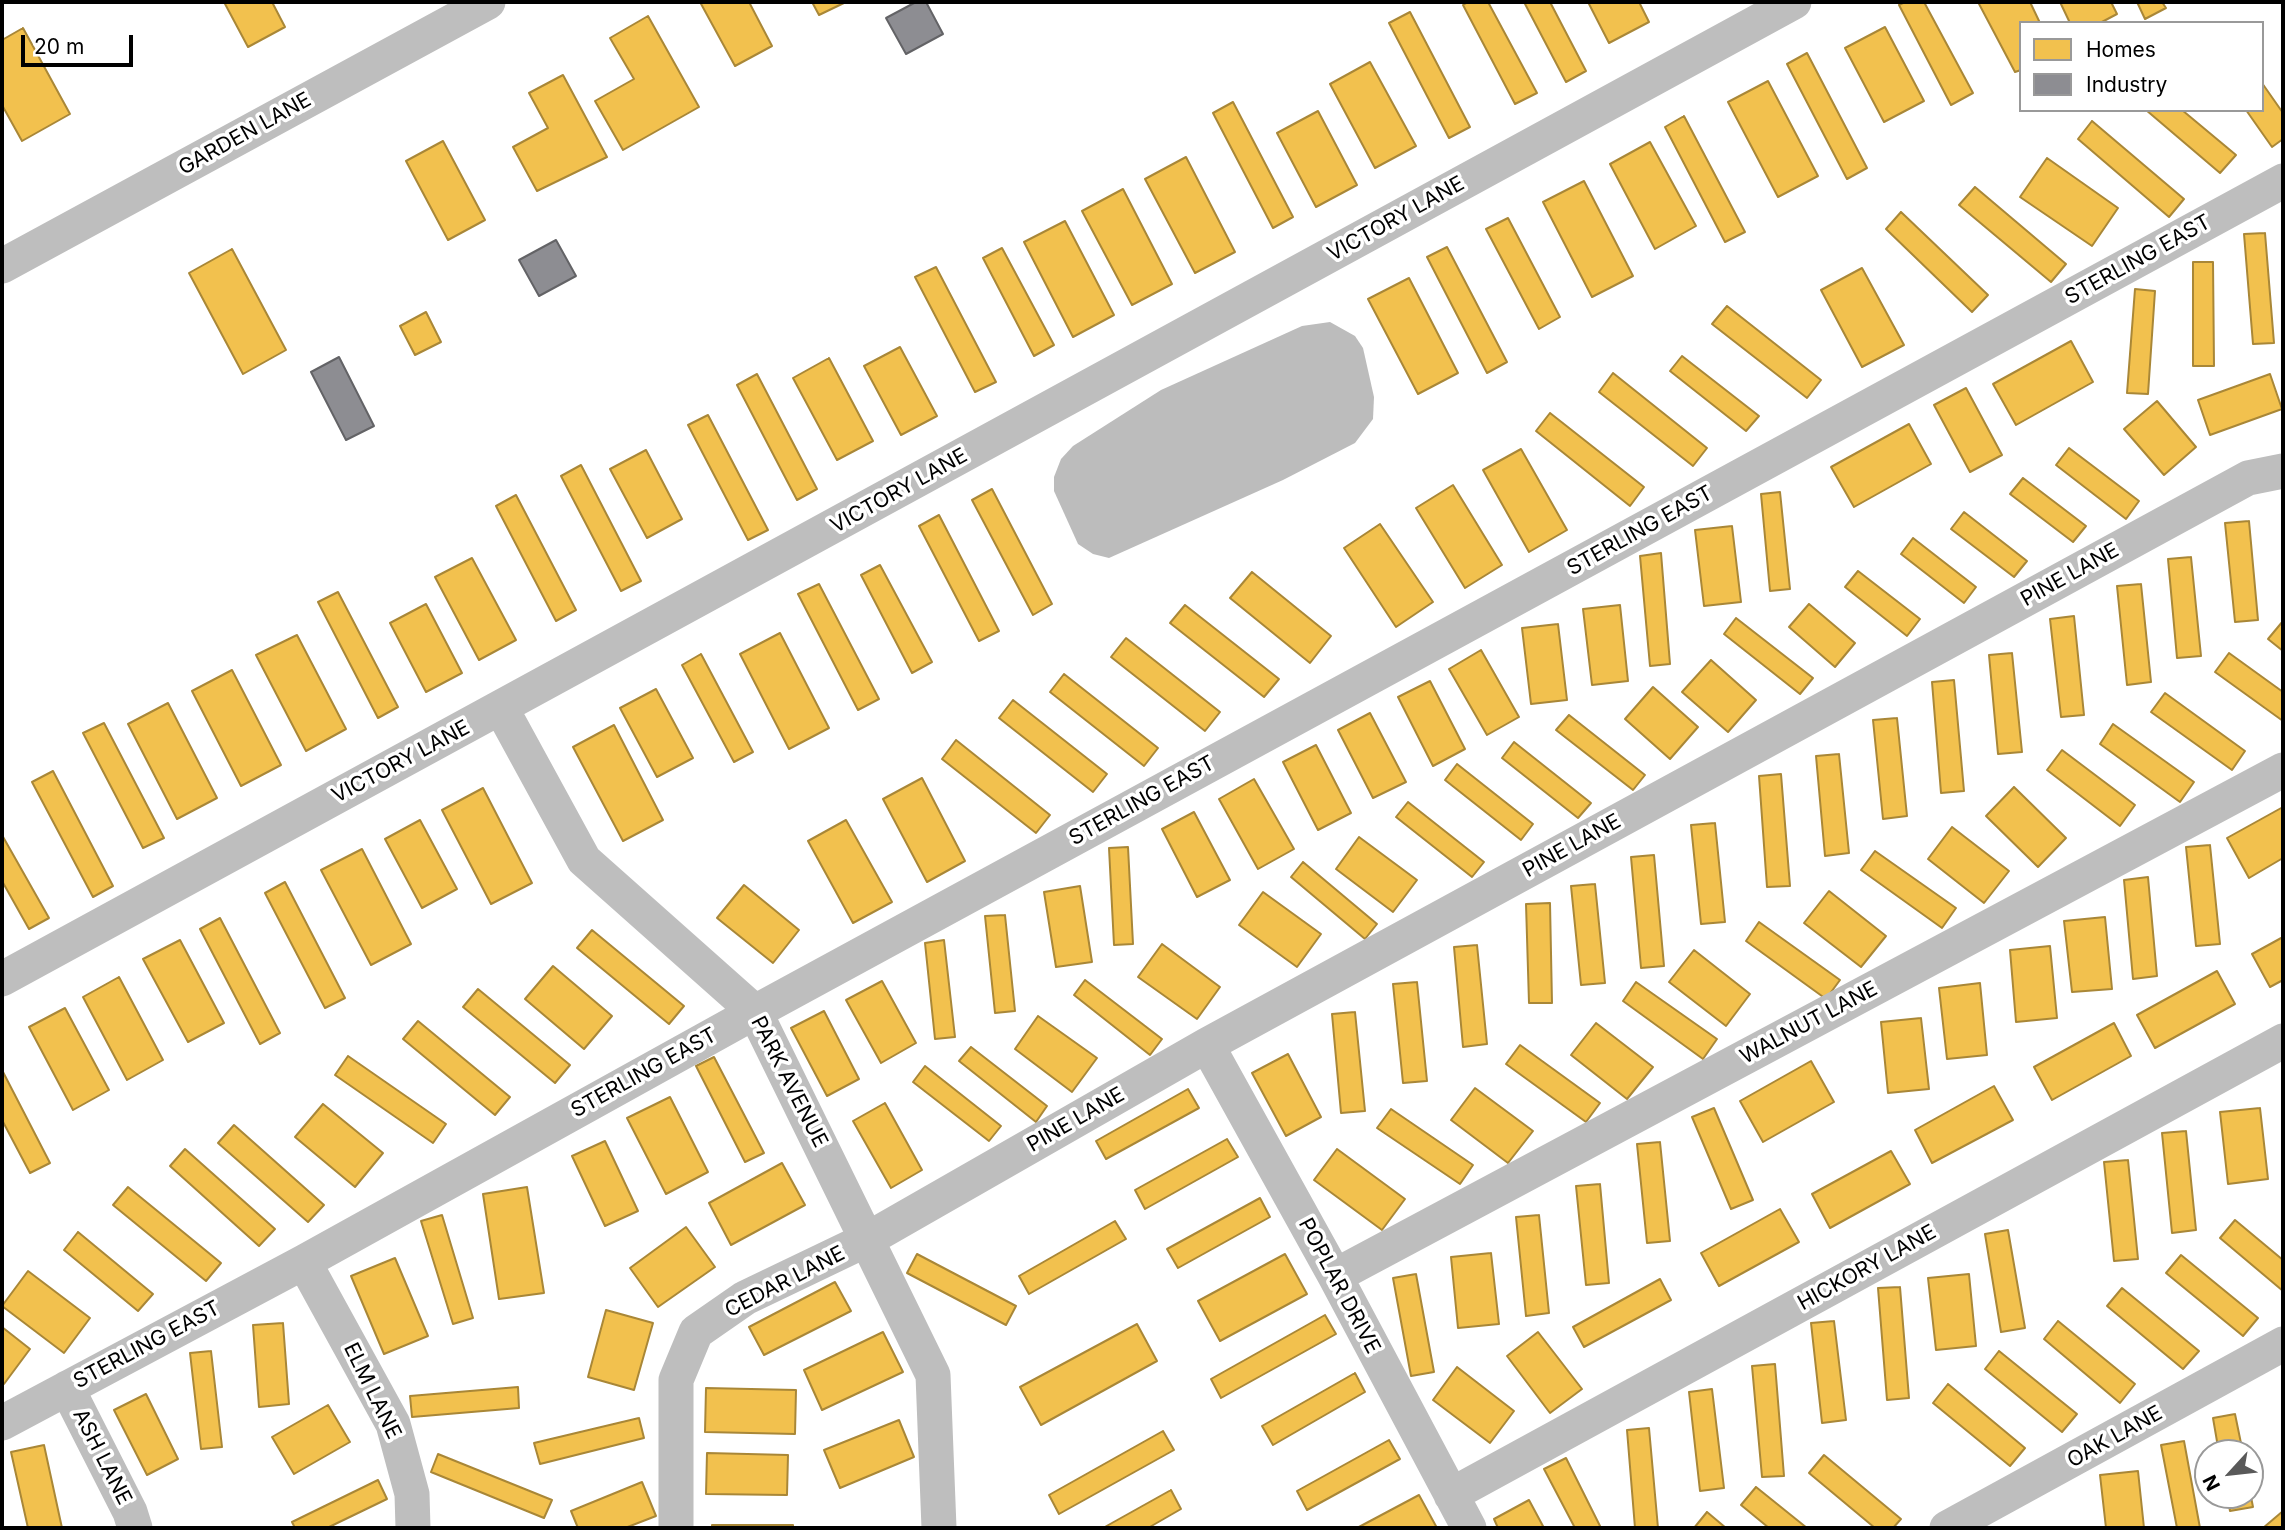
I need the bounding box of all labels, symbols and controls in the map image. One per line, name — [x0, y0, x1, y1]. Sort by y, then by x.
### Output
scale bar — [24, 21, 136, 65]
legend — [2019, 21, 2264, 112]
text: 20 m — [34, 34, 84, 59]
text: Homes — [2086, 37, 2156, 62]
text: Industry — [2086, 72, 2167, 97]
street label: GARDEN LANE — [174, 87, 316, 181]
street label: VICTORY LANE — [1323, 171, 1469, 267]
street label: STERLING EAST — [2061, 210, 2215, 310]
street label: VICTORY LANE — [826, 443, 972, 539]
street label: STERLING EAST — [1563, 481, 1717, 581]
street label: PINE LANE — [2017, 538, 2123, 612]
street label: VICTORY LANE — [328, 715, 474, 809]
street label: STERLING EAST — [1065, 751, 1219, 851]
street label: PINE LANE — [1519, 809, 1625, 883]
street label: WALNUT LANE — [1736, 976, 1882, 1070]
street label: PARK AVENUE — [745, 1012, 833, 1152]
street label: STERLING EAST — [567, 1023, 721, 1123]
street label: PINE LANE — [1023, 1082, 1129, 1158]
street label: POPLAR DRIVE — [1293, 1214, 1385, 1358]
street label: HICKORY LANE — [1794, 1220, 1940, 1316]
street label: CEDAR LANE — [721, 1241, 849, 1323]
street label: STERLING EAST — [69, 1296, 225, 1394]
street label: ELM LANE — [338, 1339, 406, 1443]
street label: OAK LANE — [2063, 1401, 2167, 1473]
street label: ASH LANE — [67, 1405, 137, 1509]
north arrow — [2194, 1439, 2264, 1509]
text: N — [2198, 1471, 2225, 1495]

